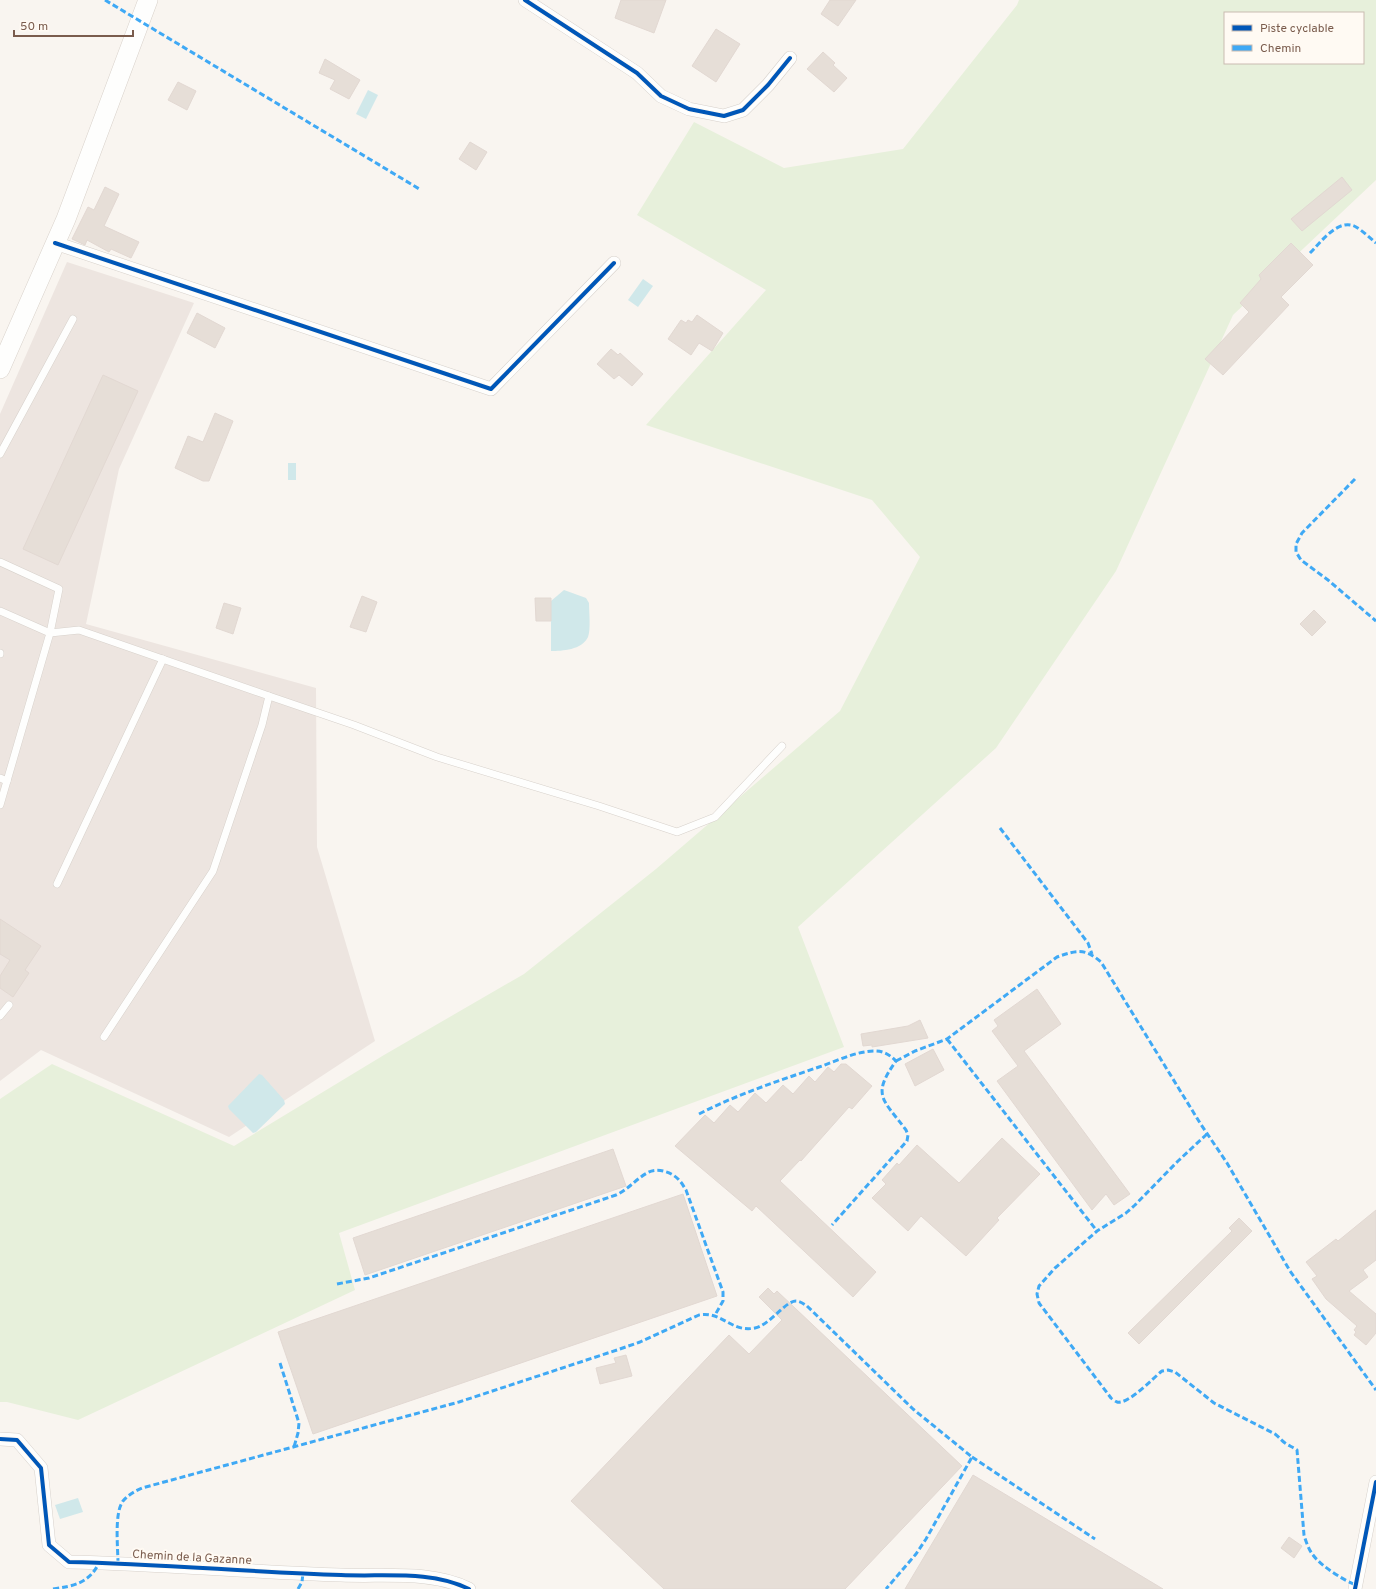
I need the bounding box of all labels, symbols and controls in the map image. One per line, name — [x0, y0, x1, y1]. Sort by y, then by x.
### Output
scale bar — [14, 12, 133, 38]
legend — [1224, 12, 1364, 64]
text: 50 m — [20, 19, 48, 35]
text: Piste cyclable — [1260, 21, 1334, 37]
text: Chemin — [1260, 41, 1301, 57]
street label: Chemin de la Gazanne — [132, 1547, 252, 1569]

